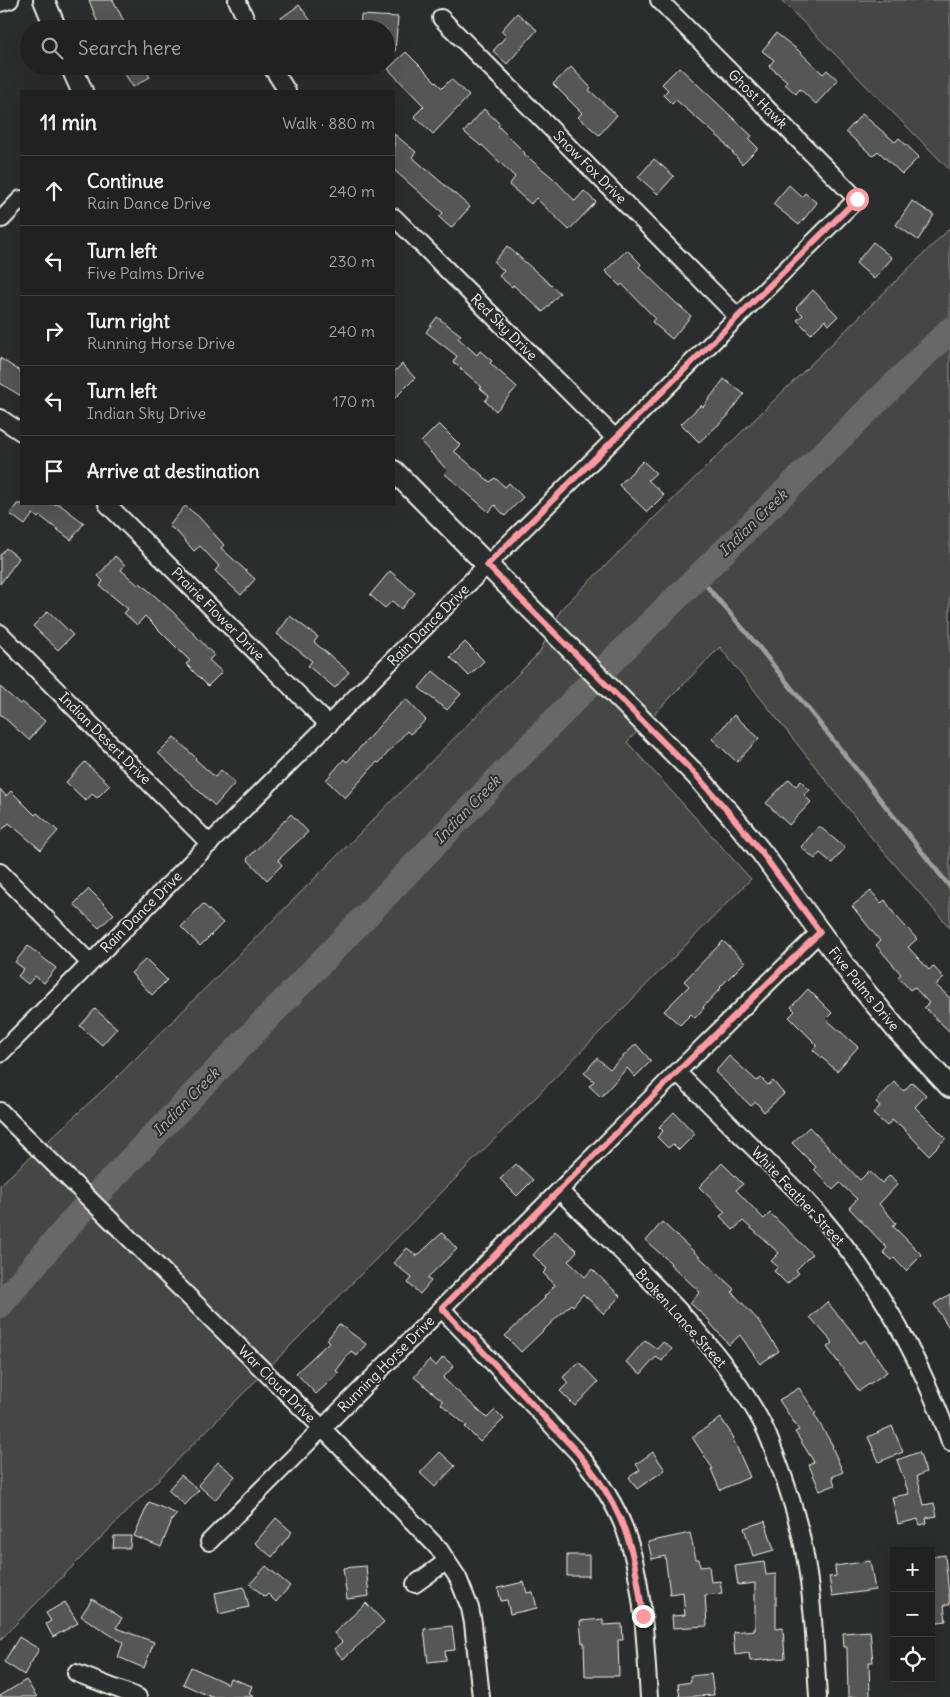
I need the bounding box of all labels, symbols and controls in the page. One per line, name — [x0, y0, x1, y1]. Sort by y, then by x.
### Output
search box — [20, 20, 395, 75]
icon: search — [38, 34, 66, 62]
text: Search here — [78, 36, 181, 60]
street label: Ghost Hawk — [725, 66, 791, 132]
text: 11 min — [40, 109, 97, 136]
text: Walk · 880 m — [282, 113, 375, 133]
street label: Snow Fox Drive — [550, 127, 630, 207]
text: Continue — [87, 169, 164, 193]
icon: ahead — [40, 177, 68, 205]
text: 240 m — [329, 181, 375, 201]
route start — [846, 188, 869, 211]
text: Rain Dance Drive — [87, 193, 211, 213]
text: Turn left — [87, 239, 157, 263]
icon: left — [40, 247, 68, 275]
text: 230 m — [329, 251, 375, 271]
text: Five Palms Drive — [87, 263, 205, 283]
street label: Red Sky Drive — [467, 290, 541, 364]
text: Turn right — [87, 309, 170, 333]
icon: right — [40, 317, 68, 345]
text: 240 m — [329, 321, 375, 341]
text: Running Horse Drive — [87, 333, 235, 353]
text: Turn left — [87, 379, 157, 403]
icon: left — [40, 387, 68, 415]
text: 170 m — [332, 391, 375, 411]
text: Indian Sky Drive — [87, 403, 206, 423]
icon: arrive — [40, 457, 68, 485]
text: Arrive at destination — [87, 459, 260, 483]
water label: Indian Creek — [715, 485, 792, 560]
street label: Prairie Flower Drive — [168, 564, 268, 664]
street label: Rain Dance Drive — [383, 580, 473, 670]
street label: Indian Desert Drive — [55, 688, 155, 788]
water label: Indian Creek — [429, 771, 505, 848]
street label: Rain Dance Drive — [96, 867, 186, 957]
street label: Five Palms Drive — [825, 943, 903, 1035]
water label: Indian Creek — [148, 1063, 224, 1140]
street label: White Feather Street — [747, 1143, 849, 1249]
street label: Broken Lance Street — [632, 1265, 730, 1372]
street label: Running Horse Drive — [334, 1312, 438, 1416]
street label: War Cloud Drive — [234, 1341, 320, 1427]
map controls — [890, 1547, 935, 1682]
button: + — [890, 1547, 935, 1592]
button: − — [890, 1592, 935, 1637]
route end — [632, 1605, 655, 1628]
button: locate — [890, 1637, 935, 1682]

